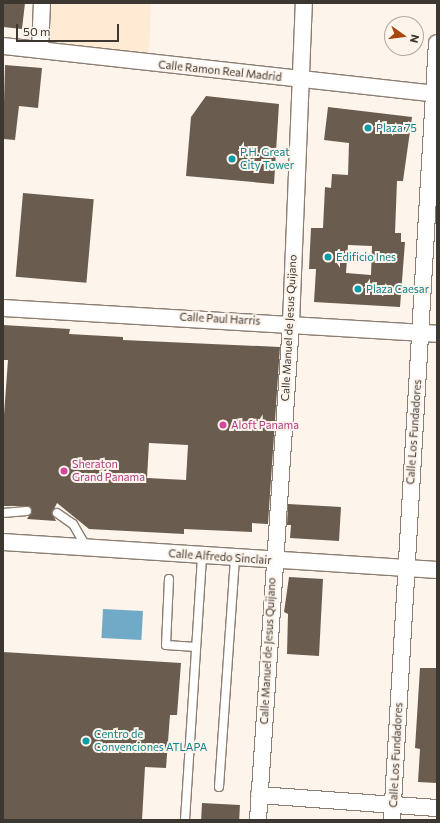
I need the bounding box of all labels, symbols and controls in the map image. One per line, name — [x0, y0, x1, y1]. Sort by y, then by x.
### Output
scale bar — [18, 16, 121, 42]
north arrow — [384, 16, 424, 56]
text: 50 m — [23, 24, 51, 38]
text: N — [408, 33, 422, 44]
street label: Calle Ramon Real Madrid — [158, 58, 282, 84]
place label: Plaza 75 — [376, 121, 417, 135]
marker: Plaza 75 — [363, 123, 373, 133]
place label: P.H. Great City Tower — [240, 146, 294, 172]
marker: P.H. Great City Tower — [227, 154, 237, 164]
place label: Edificio Ines — [336, 250, 396, 264]
marker: Edificio Ines — [323, 252, 333, 262]
street label: Calle Manuel de Jesus Quijano — [279, 254, 299, 402]
place label: Plaza Caesar — [366, 282, 429, 296]
marker: Plaza Caesar — [353, 284, 363, 294]
street label: Calle Paul Harris — [179, 310, 261, 328]
street label: Calle Los Fundadores — [404, 379, 424, 485]
place label: Aloft Panama — [231, 418, 299, 432]
marker: Aloft Panama — [218, 420, 228, 430]
place label: Sheraton Grand Panama — [72, 458, 145, 484]
marker: Sheraton Grand Panama — [59, 466, 69, 476]
street label: Calle Alfredo Sinclair — [168, 547, 272, 567]
street label: Calle Manuel de Jesus Quijano — [258, 577, 278, 725]
street label: Calle Los Fundadores — [387, 702, 405, 808]
place label: Centro de Convenciones ATLAPA — [94, 728, 207, 754]
marker: Centro de Convenciones ATLAPA — [81, 736, 91, 746]

